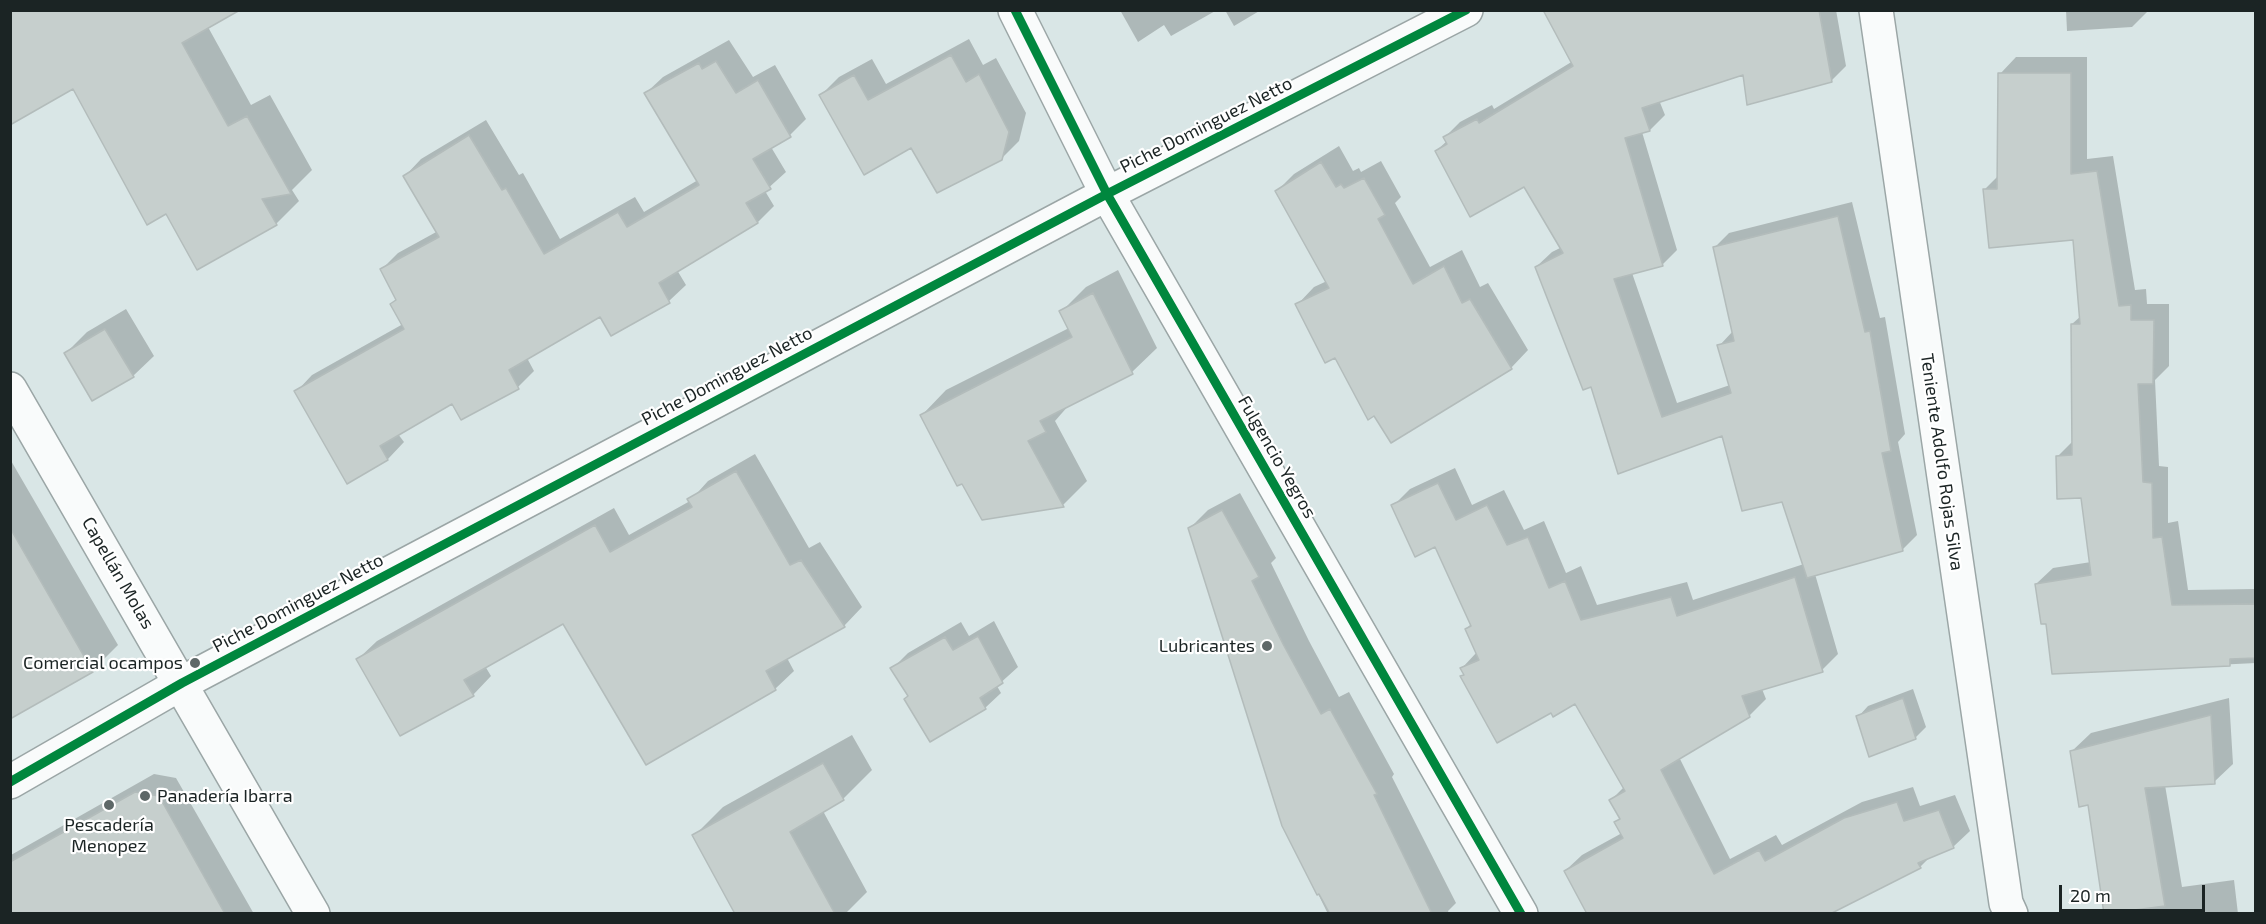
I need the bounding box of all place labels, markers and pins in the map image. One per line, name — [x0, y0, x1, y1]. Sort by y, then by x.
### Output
place label: Lubricantes — [1159, 635, 1255, 657]
marker: Lubricantes — [1260, 639, 1274, 653]
place label: Comercial ocampos — [23, 652, 183, 674]
marker: Comercial ocampos — [188, 656, 202, 670]
place label: Panadería Ibarra — [157, 785, 293, 807]
marker: Panadería Ibarra — [138, 789, 152, 803]
marker: Pescadería Menopez — [102, 798, 116, 812]
place label: Pescadería Menopez — [64, 814, 154, 856]

